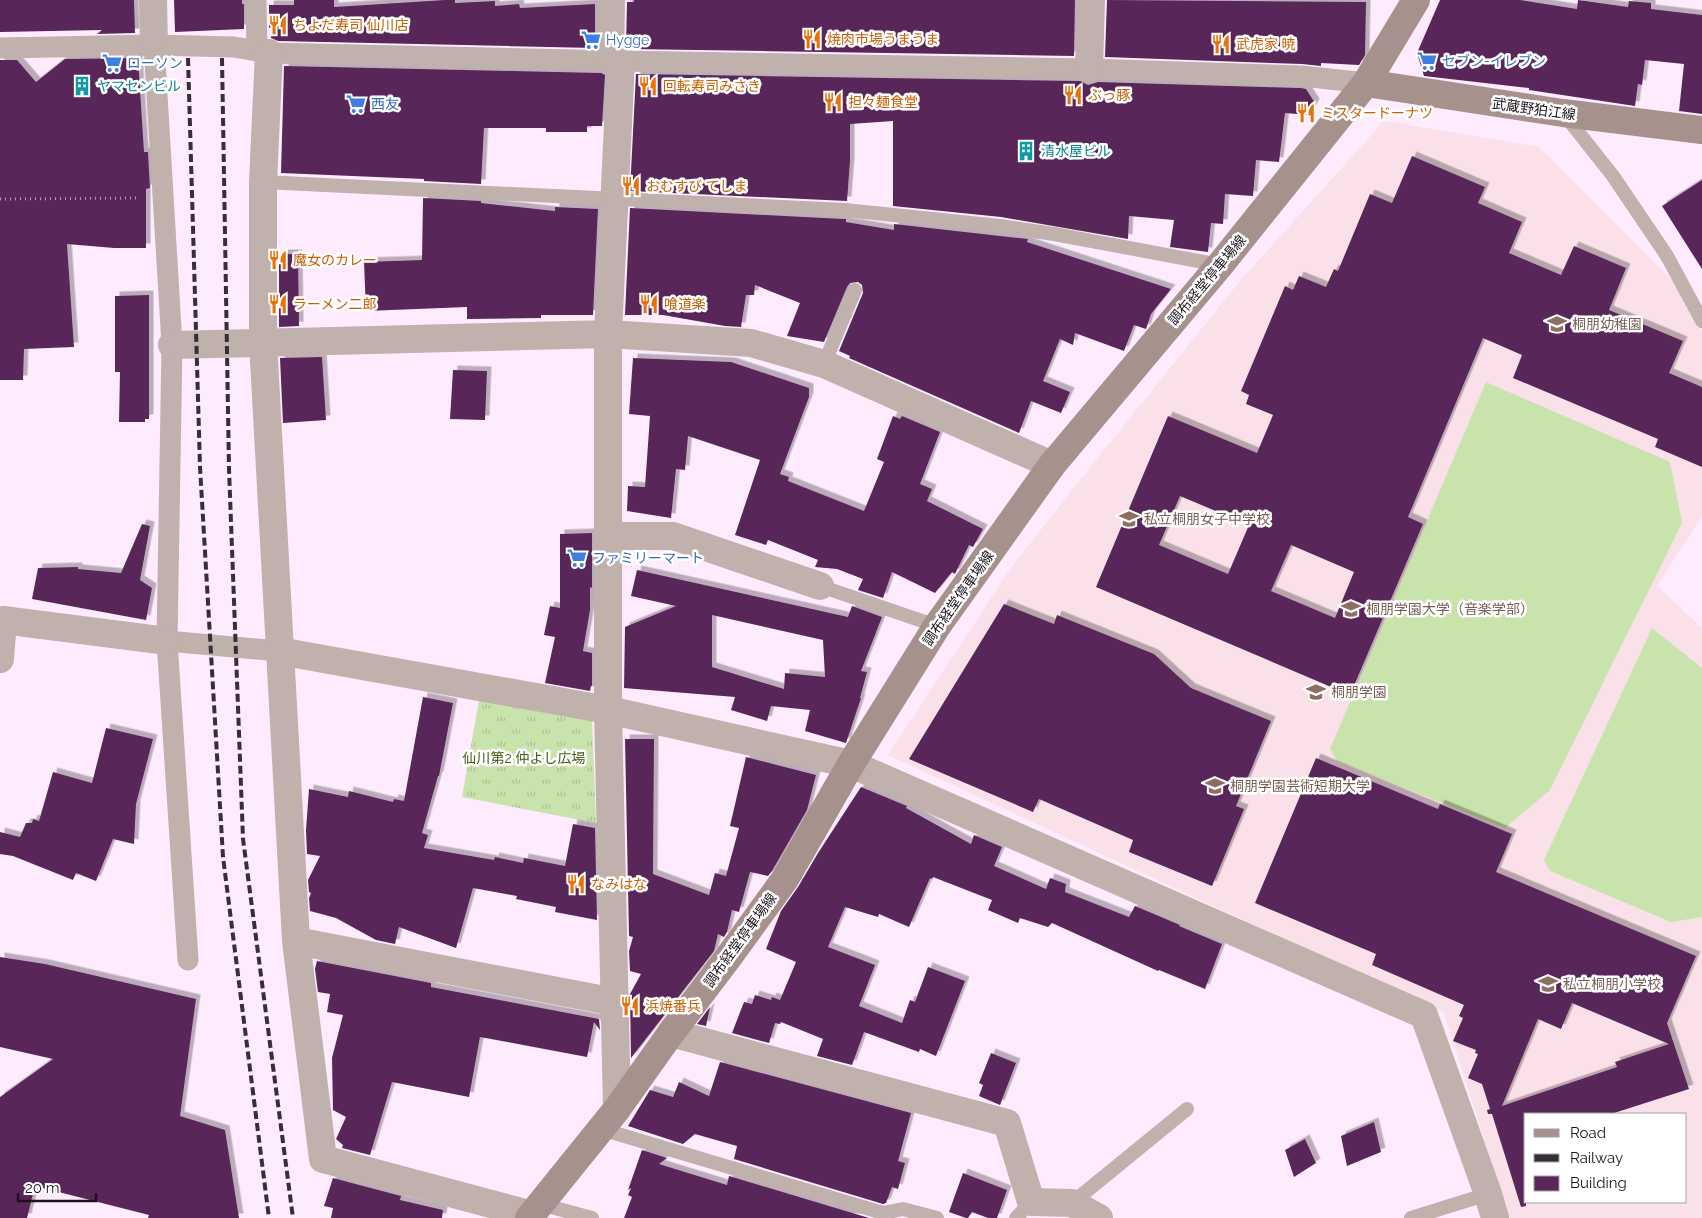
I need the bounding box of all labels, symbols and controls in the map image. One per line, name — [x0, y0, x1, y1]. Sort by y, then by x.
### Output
restaurant icon: ちよだ寿司 仙川店 — [267, 14, 289, 36]
place label: ちよだ寿司 仙川店 — [293, 17, 409, 33]
restaurant icon: 焼肉市場うまうま — [801, 28, 823, 50]
supermarket icon: Hygge — [580, 29, 602, 51]
place label: 焼肉市場うまうま — [827, 31, 939, 47]
place label: Hygge — [606, 32, 649, 48]
restaurant icon: 武虎家 暁 — [1210, 33, 1232, 55]
place label: 武虎家 暁 — [1236, 36, 1296, 52]
supermarket icon: セブン-イレブン — [1416, 50, 1438, 72]
supermarket icon: ローソン — [101, 52, 123, 74]
place label: セブン-イレブン — [1442, 53, 1546, 69]
place label: ローソン — [127, 55, 183, 71]
building icon: ヤマセンビル — [71, 75, 93, 97]
restaurant icon: 回転寿司みさき — [637, 75, 659, 97]
place label: ヤマセンビル — [97, 78, 181, 94]
place label: 回転寿司みさき — [663, 78, 761, 94]
restaurant icon: ぶっ豚 — [1062, 84, 1084, 106]
place label: ぶっ豚 — [1088, 87, 1131, 103]
restaurant icon: 担々麺食堂 — [822, 91, 844, 113]
supermarket icon: 西友 — [345, 93, 367, 115]
place label: 担々麺食堂 — [848, 94, 918, 110]
street label: 武蔵野狛江線 — [1491, 95, 1577, 123]
place label: 西友 — [371, 96, 399, 112]
restaurant icon: ミスタードーナツ — [1295, 102, 1317, 124]
place label: ミスタードーナツ — [1321, 105, 1433, 121]
building icon: 清水屋ビル — [1015, 140, 1037, 162]
place label: 清水屋ビル — [1041, 143, 1111, 159]
restaurant icon: おむすび てしま — [620, 175, 642, 197]
place label: おむすび てしま — [646, 178, 748, 194]
street label: 調布経堂停車場線 — [1165, 232, 1249, 328]
restaurant icon: 魔女のカレー — [267, 249, 289, 271]
place label: 魔女のカレー — [293, 252, 377, 268]
restaurant icon: ラーメン二郎 — [267, 293, 289, 315]
restaurant icon: 喰道楽 — [638, 293, 660, 315]
place label: ラーメン二郎 — [293, 296, 376, 312]
place label: 喰道楽 — [664, 296, 706, 312]
school or university icon: 桐朋幼稚園 — [1546, 313, 1568, 335]
place label: 桐朋幼稚園 — [1572, 316, 1642, 332]
school or university icon: 私立桐朋女子中学校 — [1118, 508, 1140, 530]
place label: 私立桐朋女子中学校 — [1144, 511, 1270, 527]
supermarket icon: ファミリーマート — [566, 547, 588, 569]
street label: 調布経堂停車場線 — [919, 548, 997, 648]
place label: ファミリーマート — [592, 550, 704, 566]
school or university icon: 桐朋学園大学（音楽学部） — [1340, 598, 1362, 620]
place label: 桐朋学園大学（音楽学部） — [1366, 601, 1534, 617]
school or university icon: 桐朋学園 — [1305, 681, 1327, 703]
place label: 桐朋学園 — [1331, 684, 1387, 700]
park label: 仙川第2 仲よし広場 — [463, 750, 585, 766]
school or university icon: 桐朋学園芸術短期大学 — [1204, 775, 1226, 797]
place label: 桐朋学園芸術短期大学 — [1230, 778, 1370, 794]
restaurant icon: なみはな — [565, 873, 587, 895]
place label: なみはな — [591, 876, 647, 892]
street label: 調布経堂停車場線 — [701, 890, 779, 990]
school or university icon: 私立桐朋小学校 — [1537, 973, 1559, 995]
place label: 私立桐朋小学校 — [1563, 976, 1661, 992]
restaurant icon: 浜焼番兵 — [619, 995, 641, 1017]
place label: 浜焼番兵 — [645, 998, 701, 1014]
legend — [1524, 1113, 1687, 1203]
text: Road — [1570, 1124, 1606, 1142]
text: Railway — [1570, 1149, 1623, 1167]
scale bar — [18, 1170, 95, 1202]
text: Building — [1570, 1174, 1627, 1192]
text: 20 m — [25, 1179, 60, 1197]

